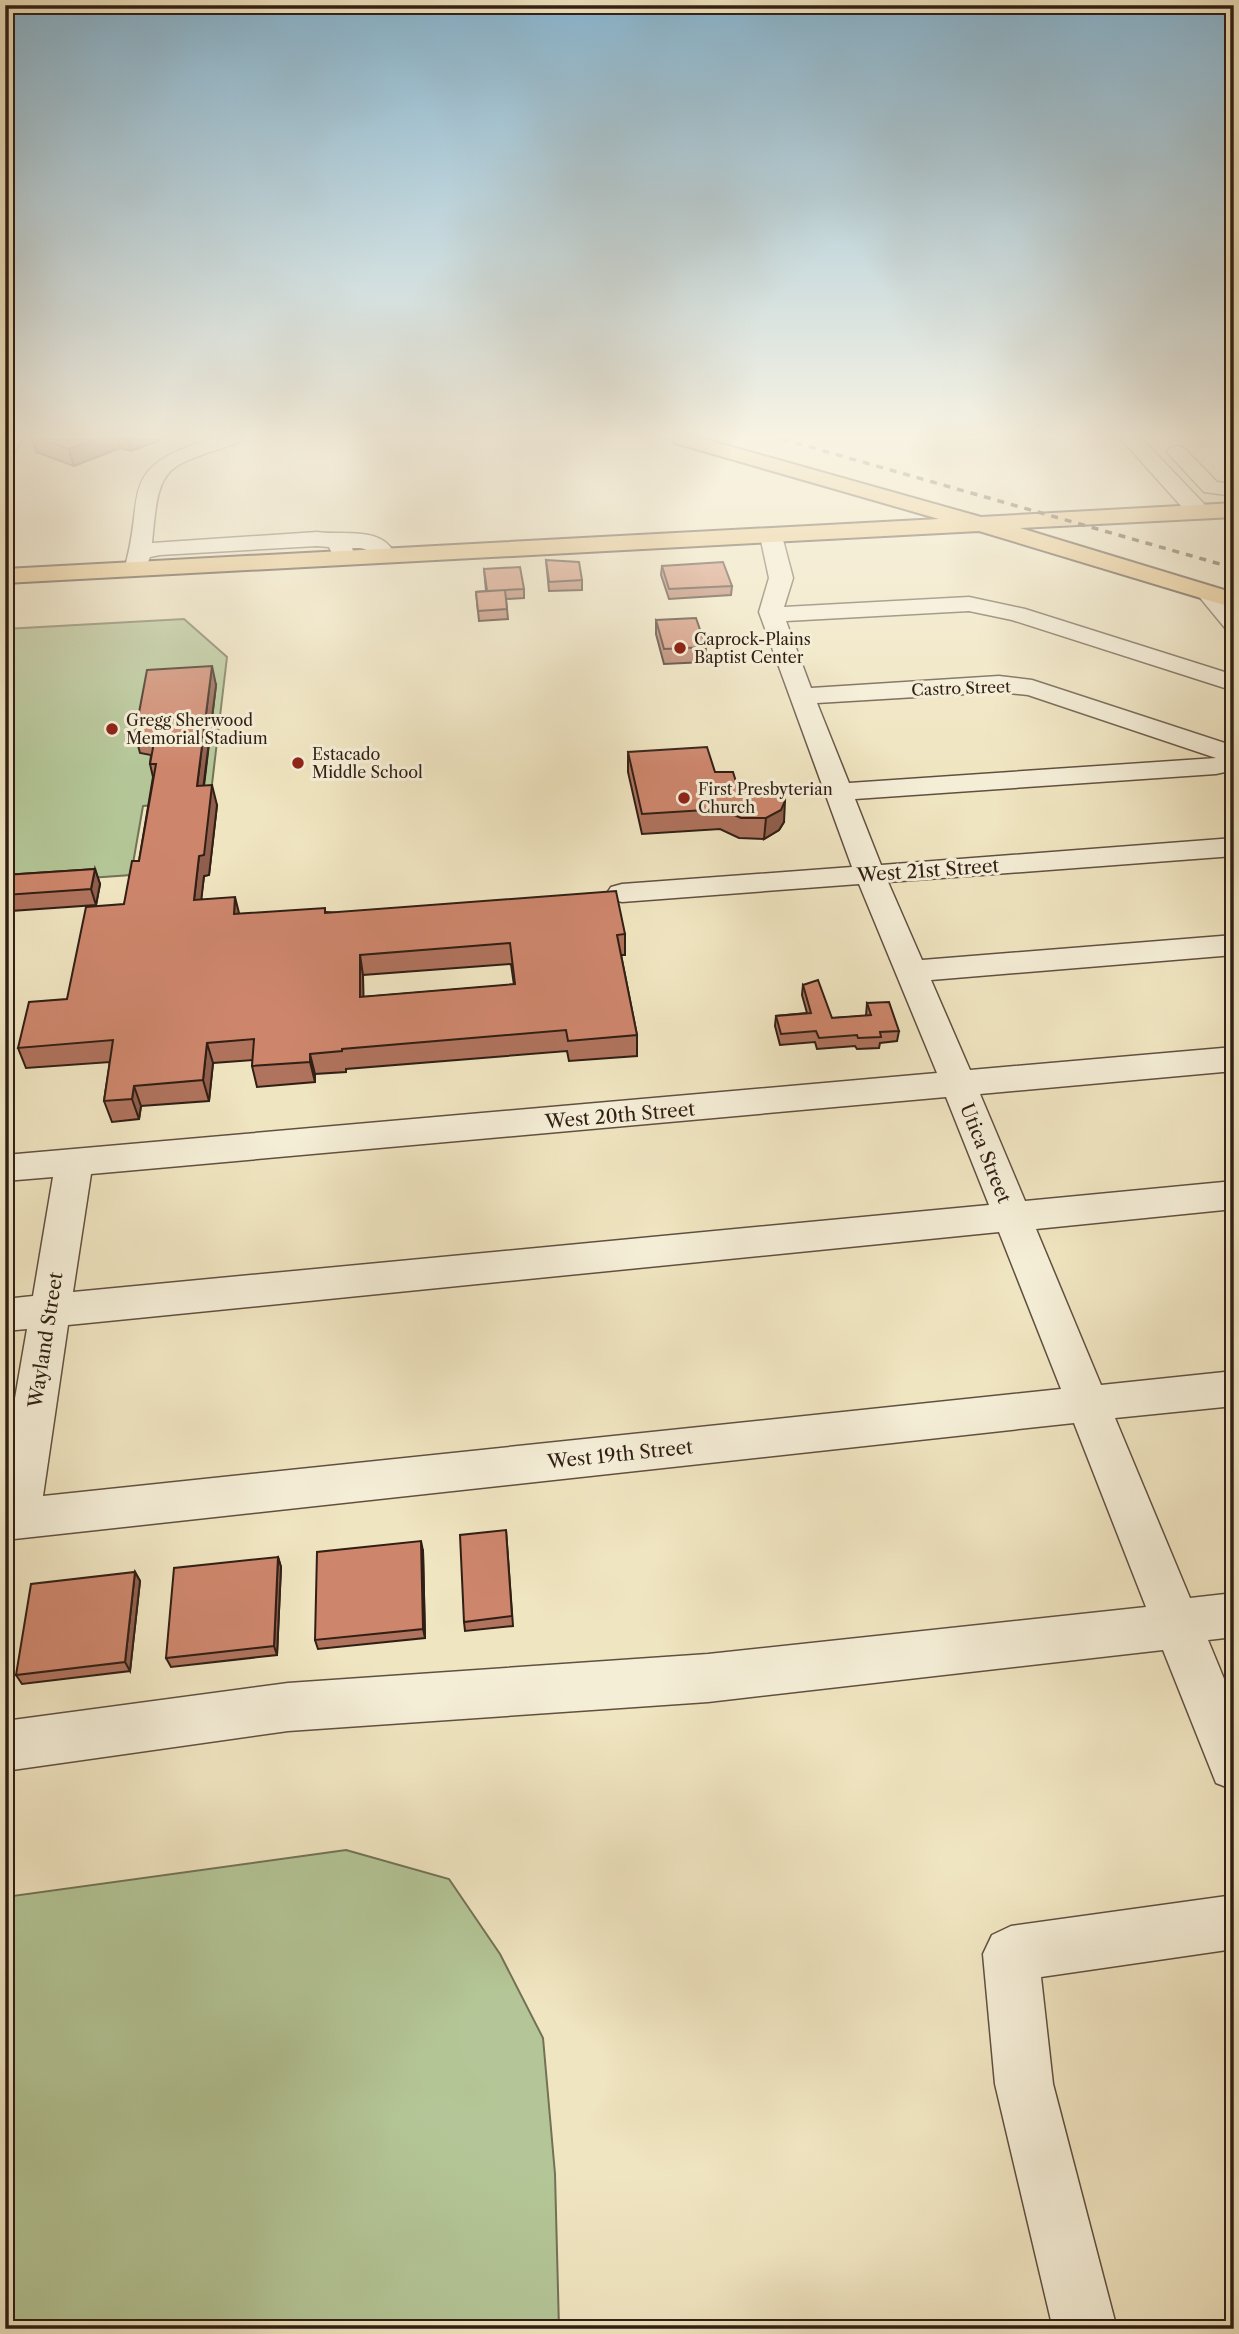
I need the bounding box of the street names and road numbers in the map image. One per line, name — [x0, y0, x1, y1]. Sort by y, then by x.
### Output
street label: Castro Street — [911, 676, 1011, 700]
street label: West 21st Street — [855, 854, 1000, 887]
street label: West 20th Street — [543, 1097, 696, 1134]
street label: Utica Street — [955, 1100, 1016, 1207]
street label: Wayland Street — [23, 1270, 68, 1411]
street label: West 19th Street — [545, 1435, 694, 1474]

